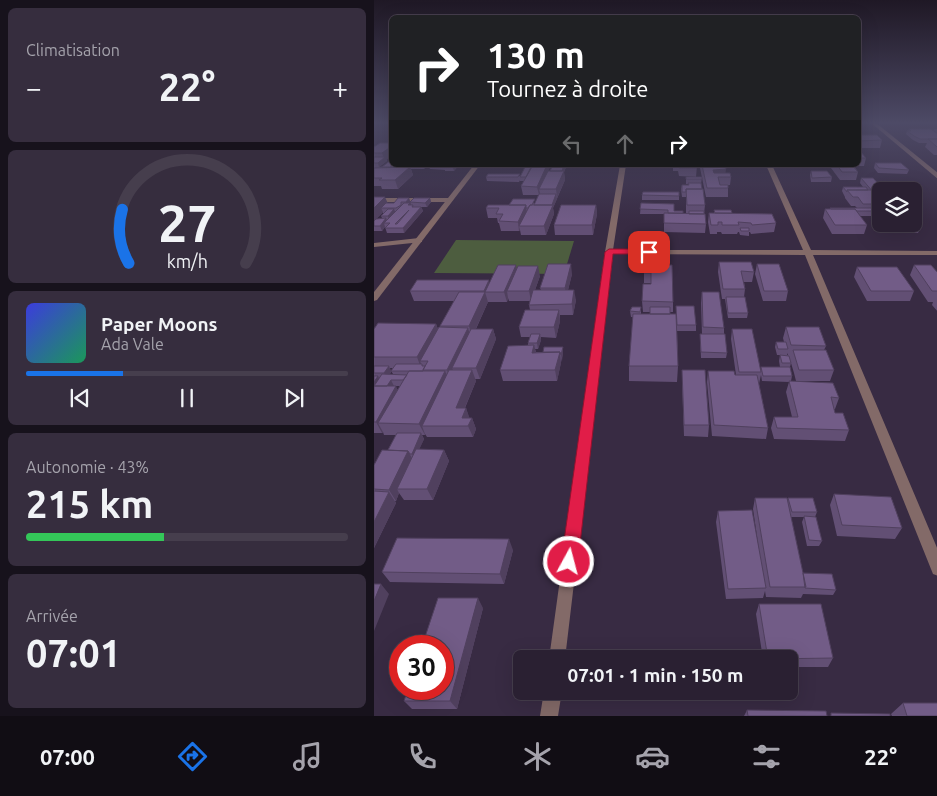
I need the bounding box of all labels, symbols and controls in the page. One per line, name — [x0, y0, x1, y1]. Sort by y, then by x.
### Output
icon: right — [404, 35, 469, 100]
text: 130 m — [487, 35, 585, 75]
text: Climatisation — [26, 41, 120, 59]
text: 22° — [159, 66, 215, 108]
text: − — [26, 72, 42, 103]
text: + — [332, 72, 348, 103]
text: Tournez à droite — [487, 76, 648, 101]
icon: left — [558, 130, 586, 158]
icon: ahead — [611, 130, 639, 158]
icon: right — [664, 130, 692, 158]
map controls — [872, 182, 922, 232]
button: layers — [872, 182, 922, 232]
text: 27 — [158, 194, 216, 252]
pin — [628, 231, 670, 273]
icon: arrive — [635, 238, 663, 266]
text: km/h — [166, 251, 208, 271]
text: Paper Moons — [101, 313, 218, 335]
text: Ada Vale — [101, 335, 164, 353]
icon: previous — [66, 384, 94, 412]
icon: pause — [173, 384, 201, 412]
icon: next — [280, 384, 308, 412]
text: Autonomie · 43% — [26, 458, 149, 476]
text: 215 km — [26, 483, 153, 525]
position arrow — [542, 535, 594, 587]
text: Arrivée — [26, 607, 78, 625]
text: 07:01 — [26, 632, 121, 674]
speed limit sign: 30 — [389, 635, 454, 700]
text: 07:01 · 1 min · 150 m — [568, 664, 743, 686]
icon: directions — [175, 739, 210, 774]
icon: music — [290, 739, 325, 774]
icon: phone — [405, 739, 440, 774]
icon: climate — [520, 739, 555, 774]
icon: car — [635, 739, 670, 774]
icon: filters — [749, 739, 784, 774]
text: 07:00 — [40, 744, 95, 769]
text: 22° — [864, 744, 897, 769]

